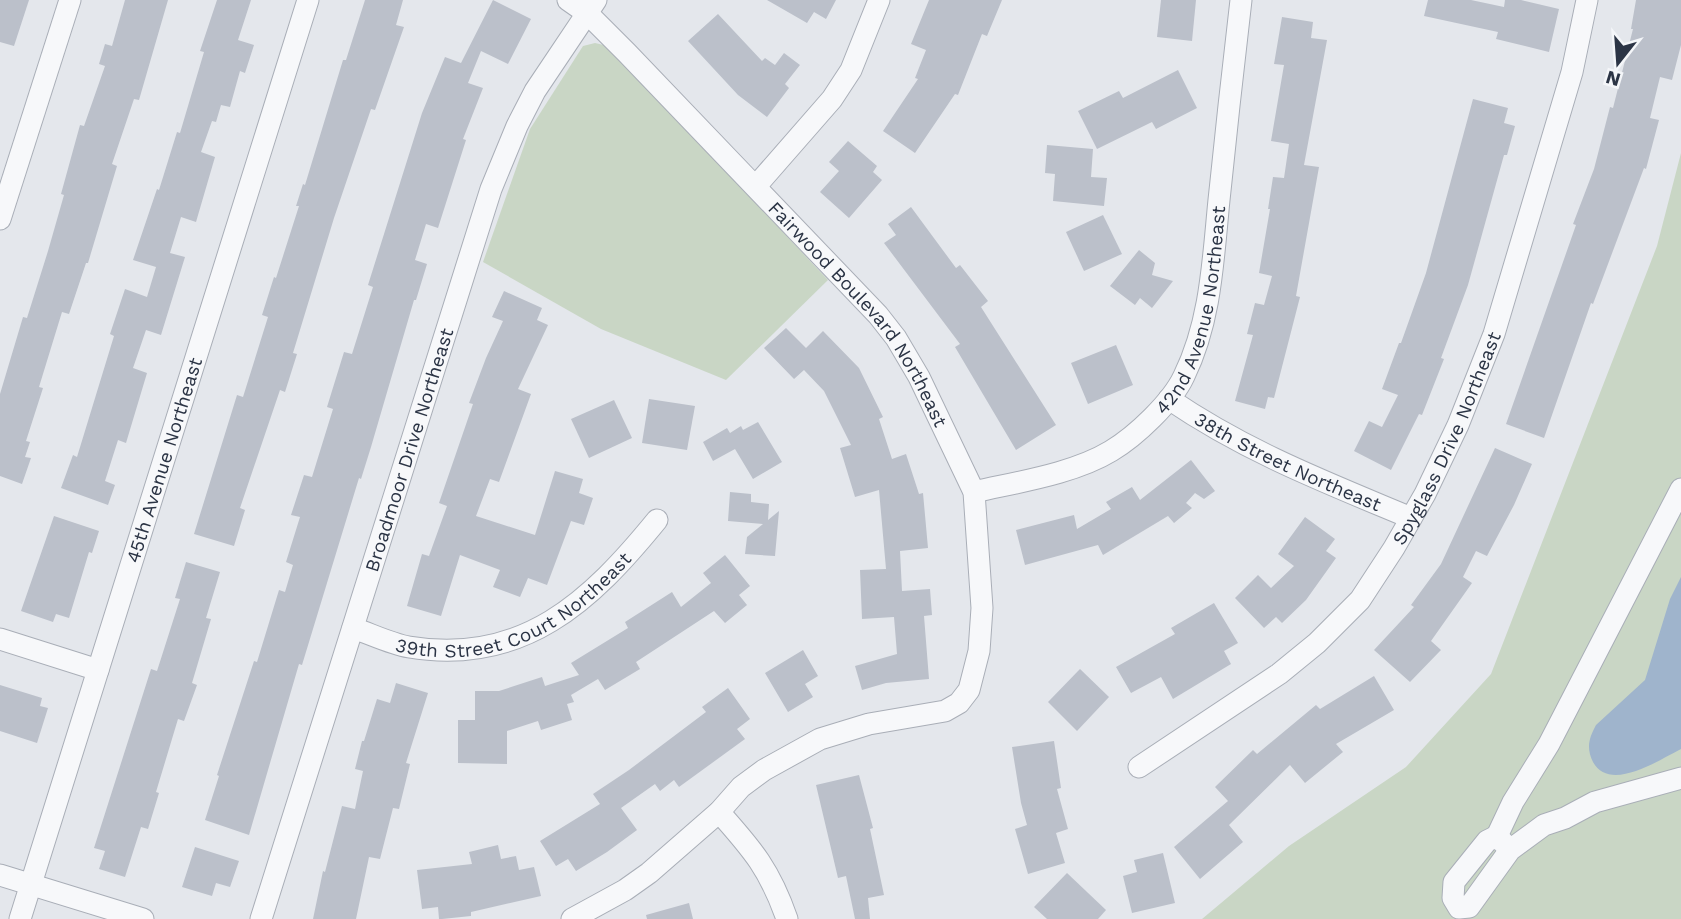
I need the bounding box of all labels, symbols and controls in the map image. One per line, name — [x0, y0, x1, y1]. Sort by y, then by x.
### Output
north arrow — [1583, 28, 1653, 98]
text: N — [1603, 66, 1623, 92]
street label: Fairwood Boulevard Northeast — [764, 197, 953, 430]
street label: 42nd Avenue Northeast — [1150, 205, 1230, 419]
street label: Broadmoor Drive Northeast — [360, 325, 458, 574]
street label: Spyglass Drive Northeast — [1387, 328, 1505, 549]
street label: 45th Avenue Northeast — [121, 355, 207, 565]
street label: 38th Street Northeast — [1191, 407, 1385, 516]
street label: 39th Street Court Northeast — [393, 547, 636, 662]

